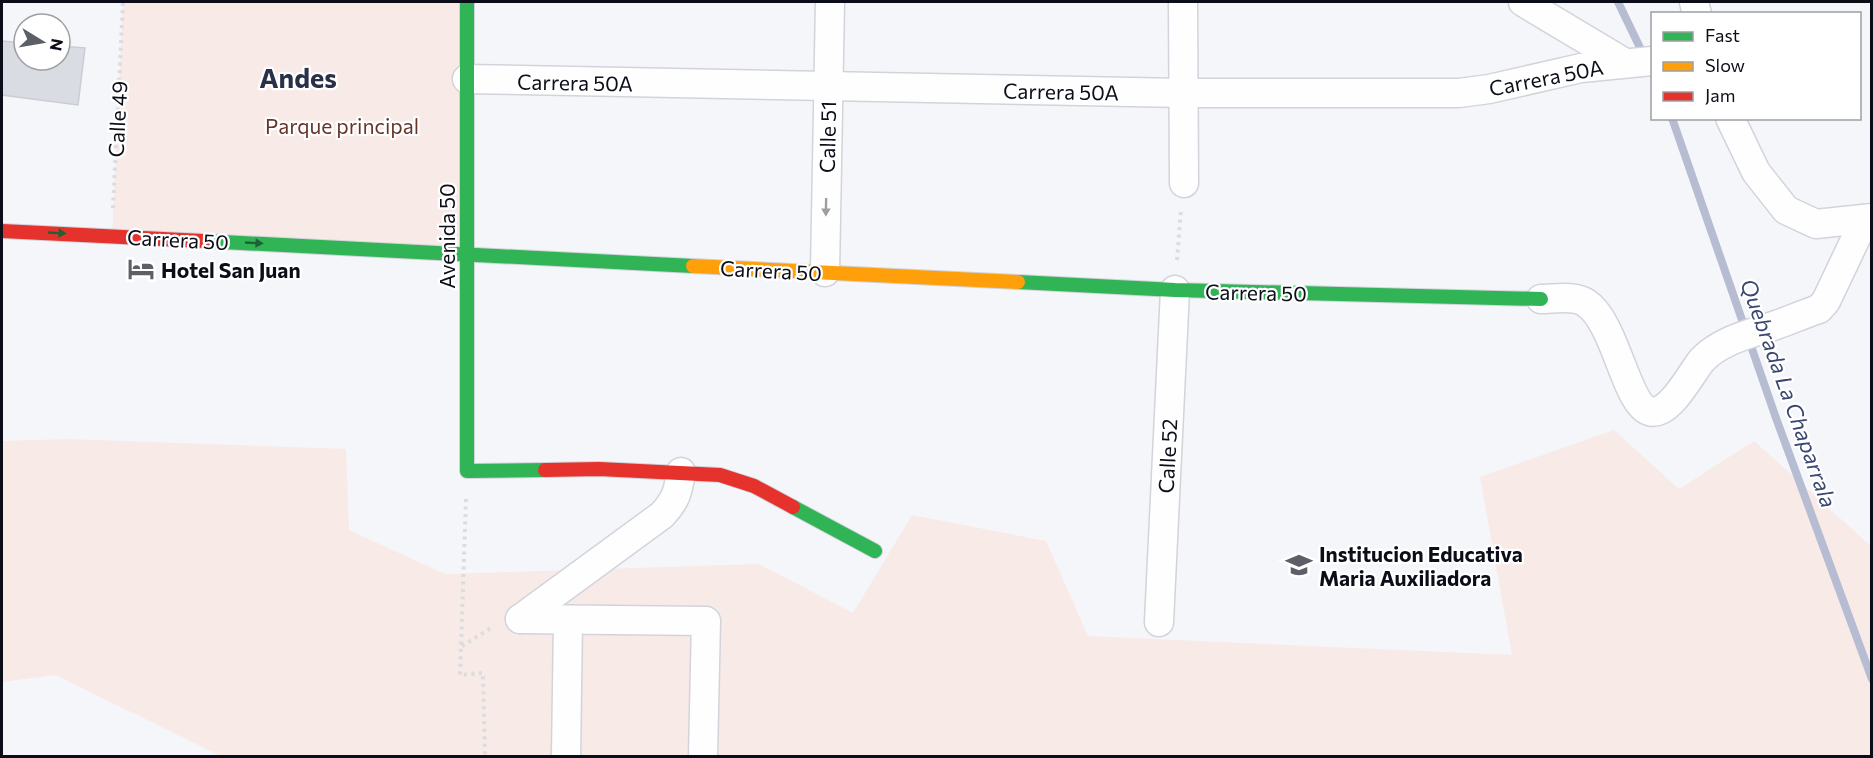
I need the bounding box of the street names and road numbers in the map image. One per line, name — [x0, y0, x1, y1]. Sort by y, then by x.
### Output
street label: Carrera 50A — [1487, 54, 1605, 100]
street label: Carrera 50A — [517, 68, 633, 96]
street label: Carrera 50A — [1003, 77, 1119, 105]
street label: Calle 49 — [103, 80, 131, 158]
street label: Calle 51 — [814, 101, 840, 173]
street label: Avenida 50 — [434, 183, 459, 289]
street label: Carrera 50 — [127, 224, 229, 254]
street label: Carrera 50 — [720, 255, 822, 285]
street label: Carrera 50 — [1205, 279, 1307, 305]
street label: Calle 52 — [1153, 418, 1181, 494]

